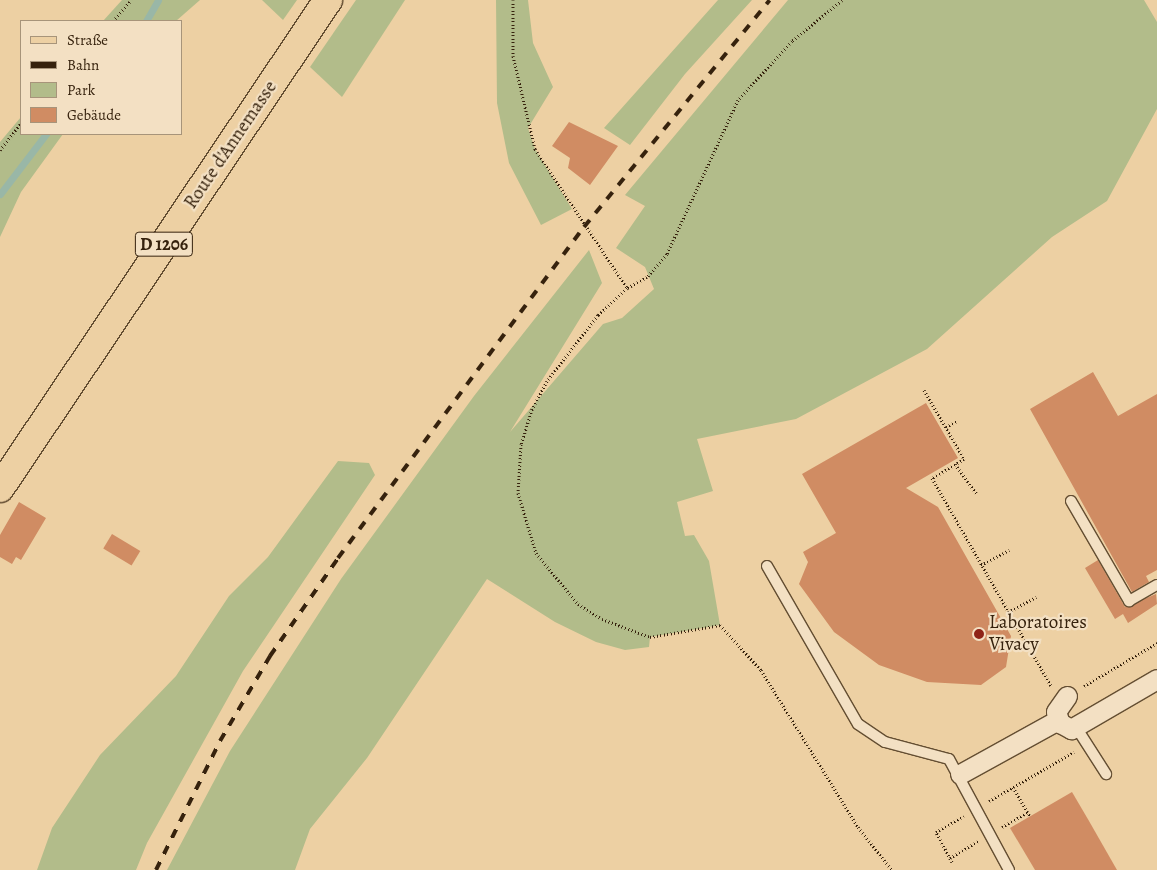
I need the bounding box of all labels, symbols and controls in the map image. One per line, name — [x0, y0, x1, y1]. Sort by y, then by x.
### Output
legend — [20, 20, 182, 135]
text: Straße — [67, 30, 108, 50]
text: Bahn — [67, 55, 99, 75]
street label: Route d'Annemasse — [180, 77, 282, 213]
text: Park — [67, 80, 95, 100]
text: Gebäude — [67, 105, 121, 125]
road number: D 1206 — [134, 228, 194, 260]
place label: Laboratoires Vivacy — [989, 612, 1087, 656]
marker: Laboratoires Vivacy — [973, 628, 985, 640]

